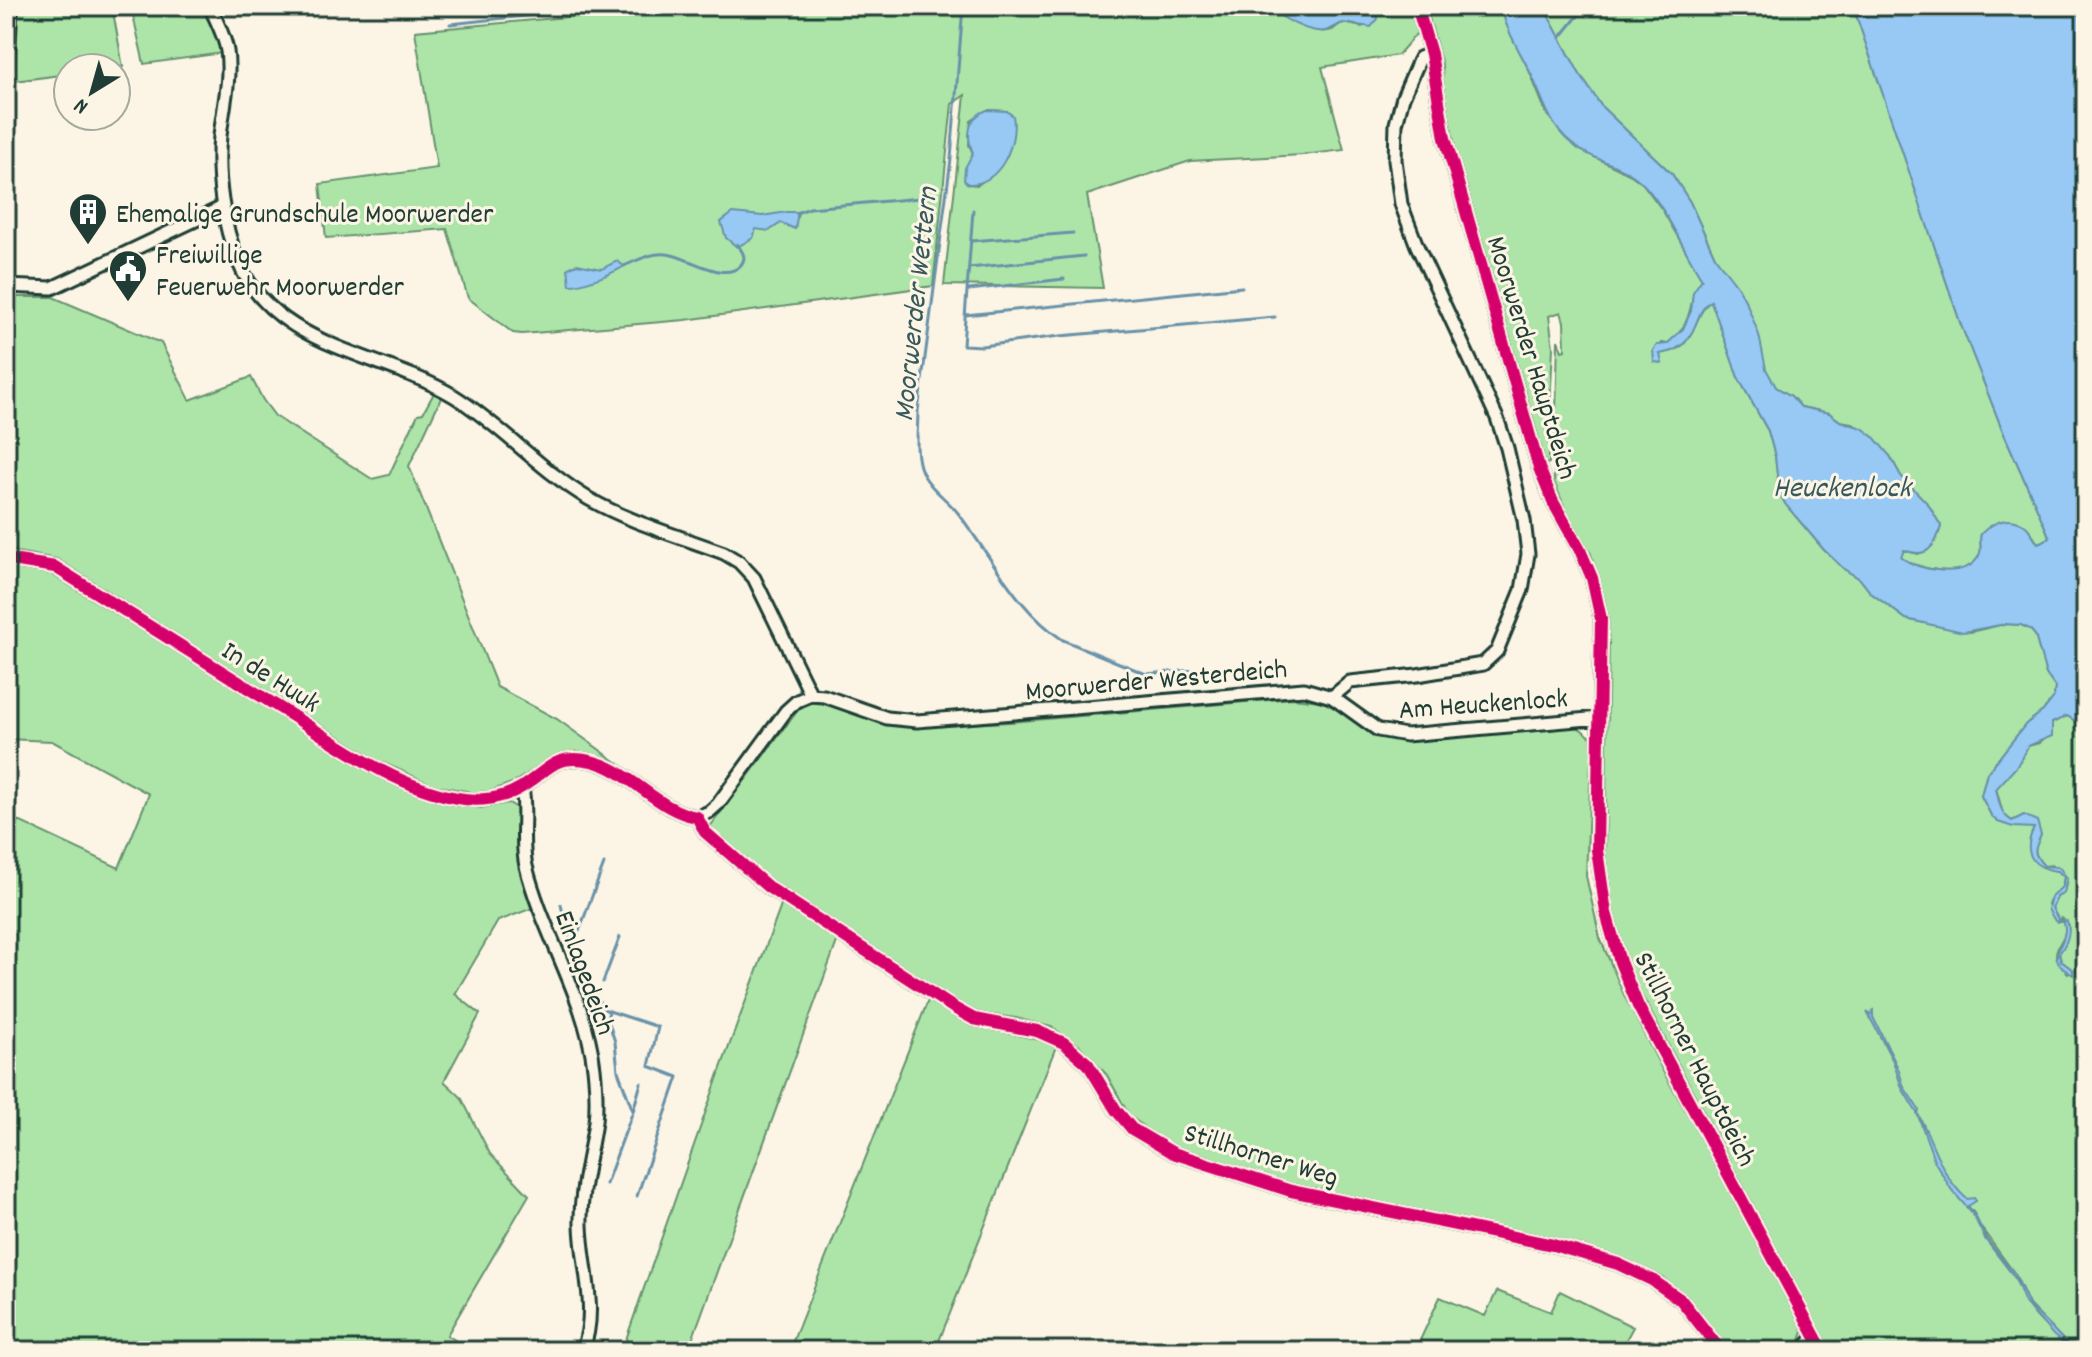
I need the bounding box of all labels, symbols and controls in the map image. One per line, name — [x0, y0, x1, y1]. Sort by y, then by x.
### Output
north arrow — [52, 52, 132, 132]
text: N — [68, 89, 96, 121]
water label: Moorwerder Wettern — [885, 184, 952, 424]
building icon: Ehemalige Grundschule Moorwerder — [67, 191, 109, 246]
place label: Ehemalige Grundschule Moorwerder — [116, 197, 494, 237]
street label: Moorwerder Hauptdeich — [1473, 232, 1585, 485]
place label: Freiwillige Feuerwehr Moorwerder — [156, 238, 404, 310]
public building icon: Freiwillige Feuerwehr Moorwerder — [107, 248, 149, 303]
water label: Heuckenlock — [1773, 469, 1914, 512]
street label: In de Huuk — [212, 633, 327, 725]
street label: Moorwerder Westerdeich — [1024, 652, 1289, 714]
street label: Am Heuckenlock — [1397, 681, 1569, 733]
street label: Einlagedeich — [541, 906, 623, 1042]
street label: Stillhorner Hauptdeich — [1621, 946, 1764, 1175]
street label: Stillhorner Weg — [1178, 1115, 1343, 1200]

